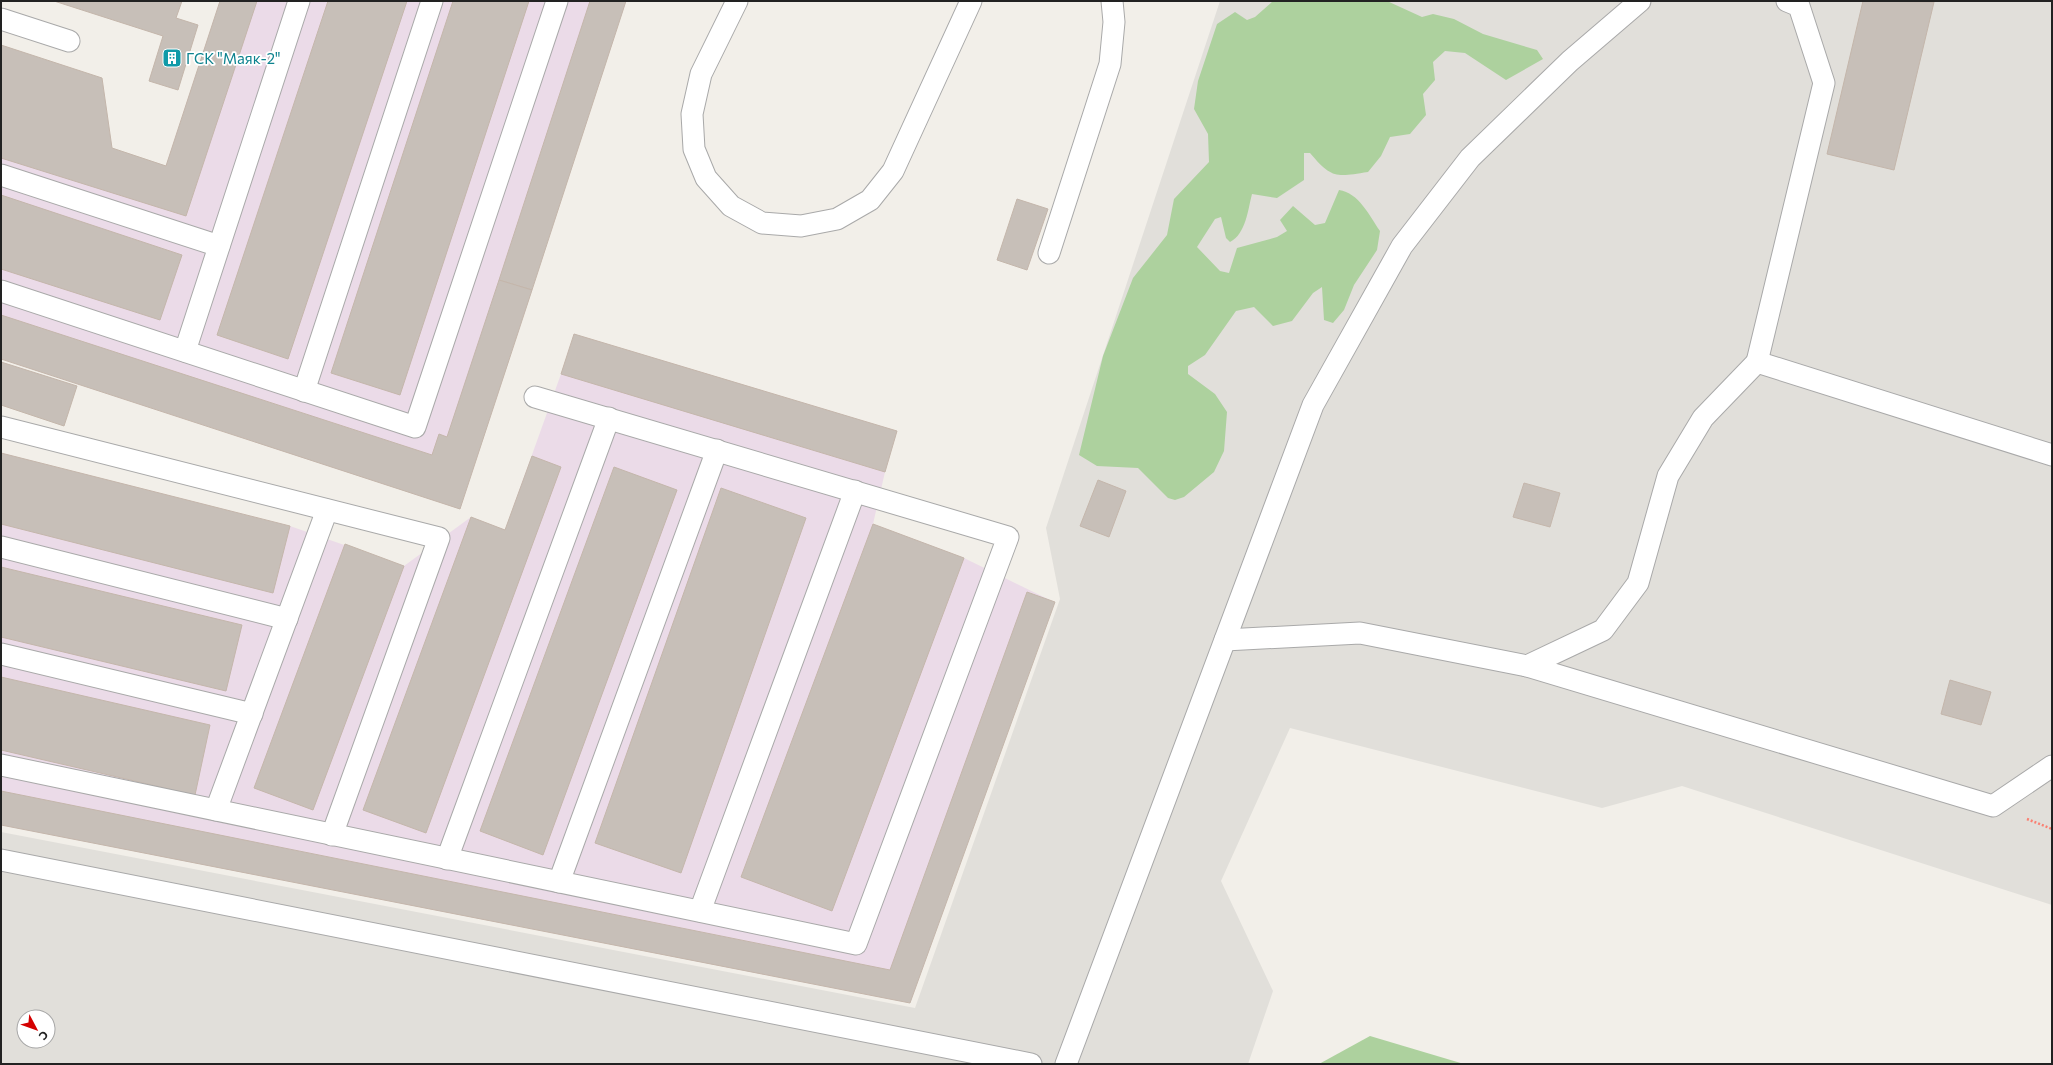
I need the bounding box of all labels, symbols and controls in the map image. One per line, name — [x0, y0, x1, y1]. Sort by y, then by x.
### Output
building icon: ГСК "Маяк-2" — [161, 47, 183, 69]
place label: ГСК "Маяк-2" — [186, 49, 281, 67]
north arrow — [16, 1009, 56, 1049]
text: С — [36, 1029, 51, 1043]

